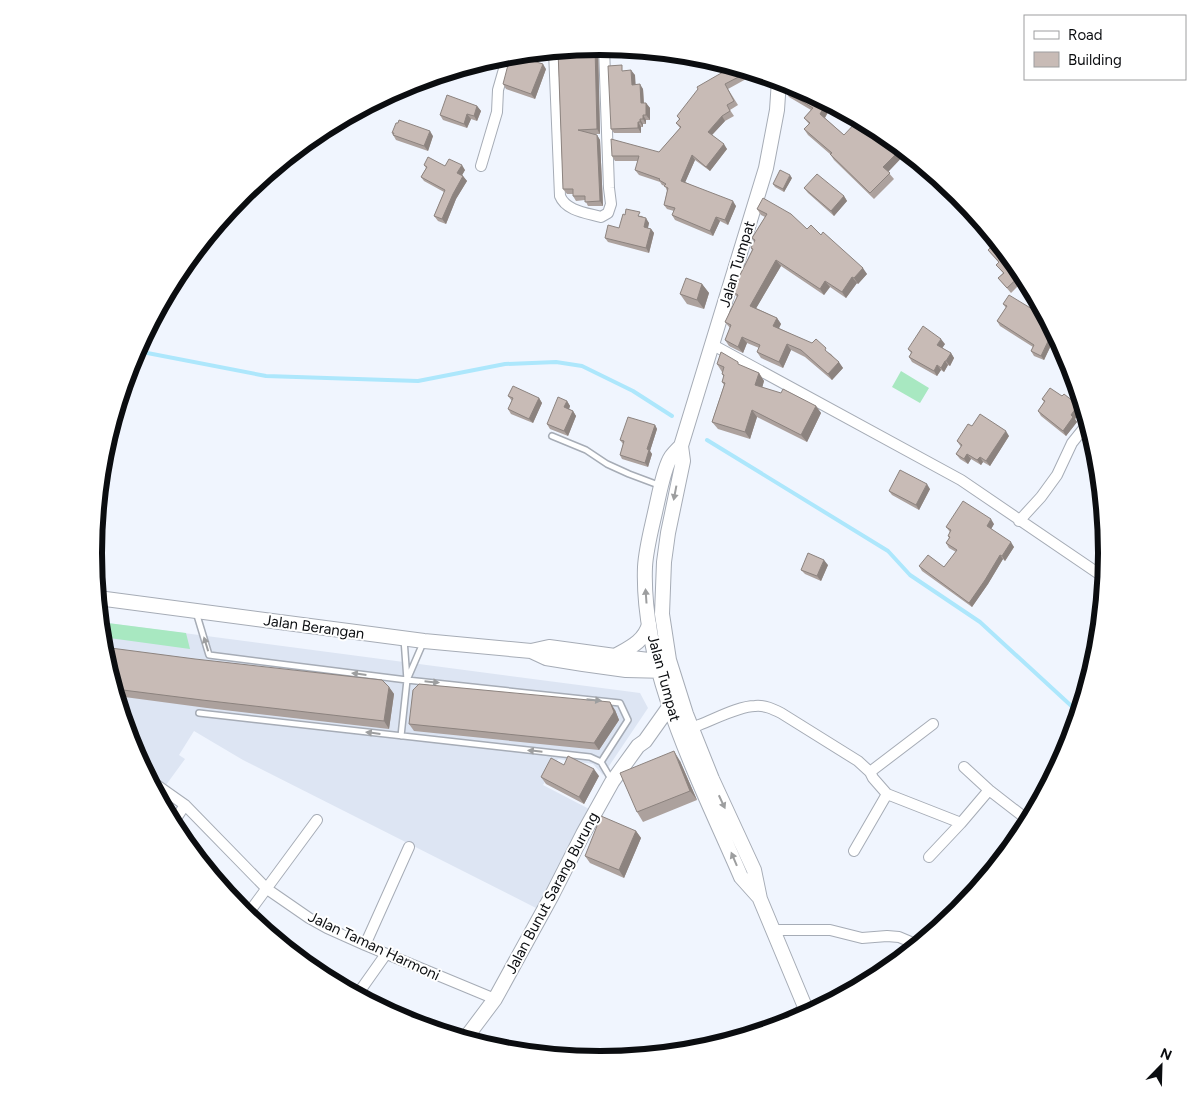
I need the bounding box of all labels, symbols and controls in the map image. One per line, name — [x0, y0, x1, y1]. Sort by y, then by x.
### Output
legend — [1024, 15, 1186, 80]
text: Road — [1068, 26, 1103, 44]
text: Building — [1068, 51, 1122, 69]
street label: Jalan Tumpat — [715, 218, 759, 309]
one-way arrow — [671, 486, 679, 502]
one-way arrow — [641, 587, 649, 603]
street label: Jalan Berangan — [262, 611, 366, 643]
street label: Jalan Tumpat — [644, 633, 684, 724]
one-way arrow — [201, 636, 209, 651]
one-way arrow — [350, 670, 366, 678]
one-way arrow — [424, 679, 440, 687]
one-way arrow — [586, 696, 602, 704]
one-way arrow — [365, 729, 381, 737]
one-way arrow — [526, 747, 542, 755]
one-way arrow — [719, 795, 727, 809]
street label: Jalan Bunut Sarang Burung — [502, 809, 602, 977]
one-way arrow — [729, 852, 737, 866]
street label: Jalan Taman Harmoni — [305, 908, 443, 984]
north arrow — [1136, 1041, 1186, 1091]
text: N — [1158, 1045, 1174, 1064]

